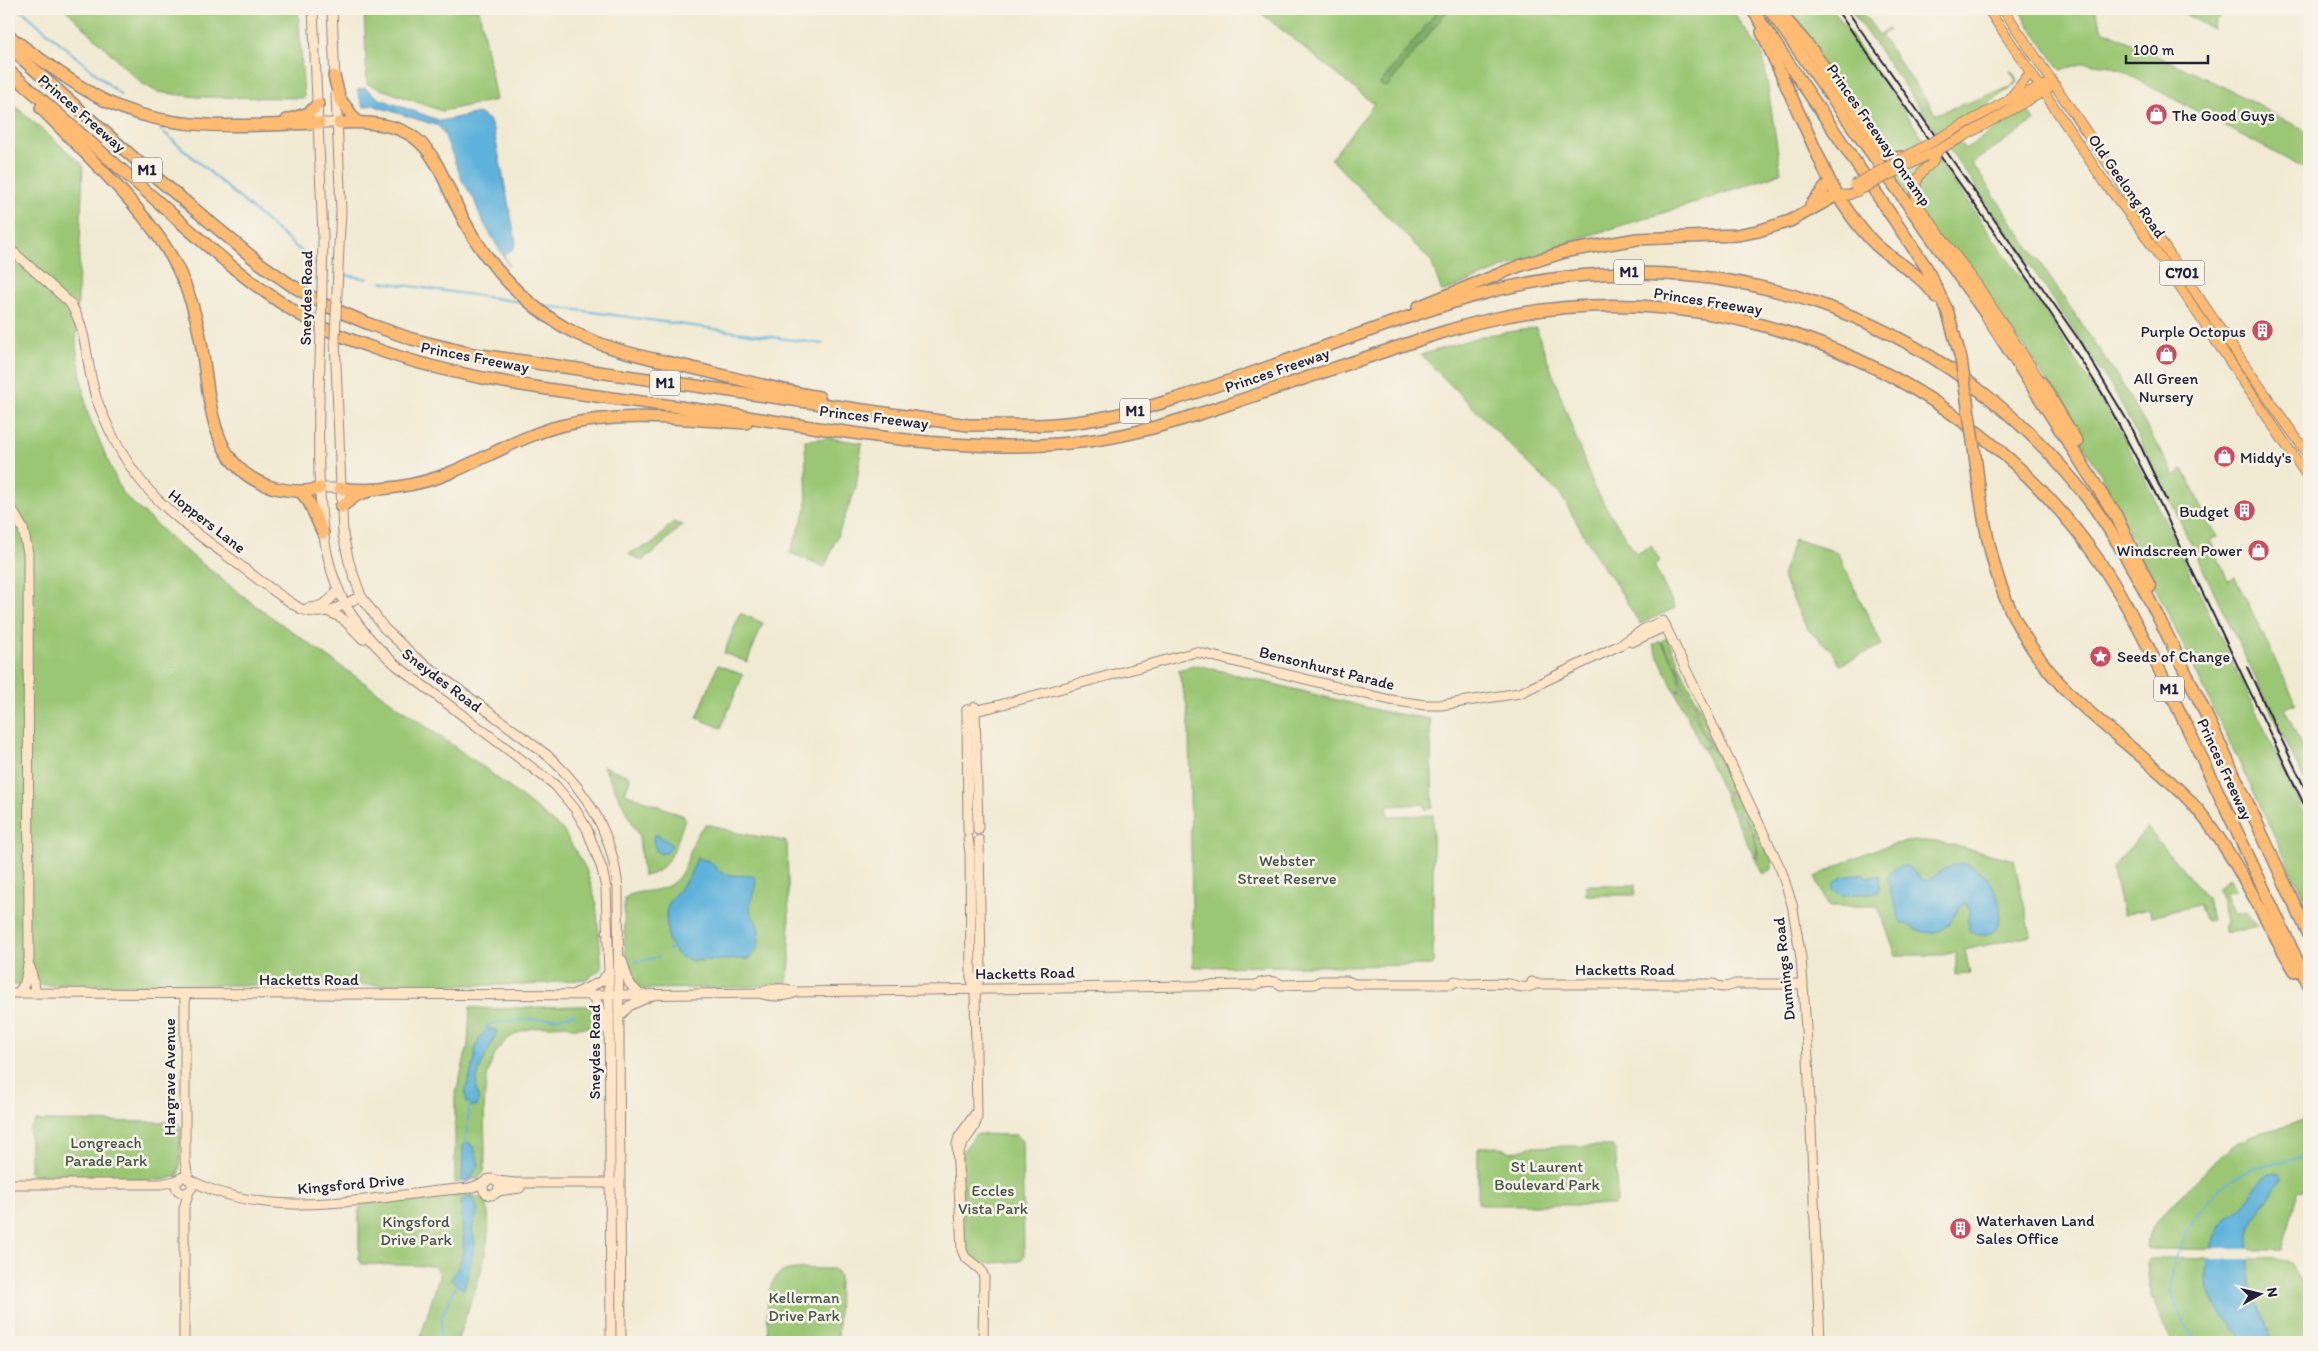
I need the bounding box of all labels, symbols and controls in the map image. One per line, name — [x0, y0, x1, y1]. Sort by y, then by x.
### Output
scale bar — [2126, 32, 2208, 64]
text: 100 m — [2133, 41, 2175, 59]
street label: Princes Freeway Onramp — [1823, 60, 1935, 210]
street label: Princes Freeway — [34, 70, 130, 157]
shop icon: The Good Guys — [2144, 103, 2168, 127]
place label: The Good Guys — [2172, 106, 2275, 125]
street label: Old Geelong Road — [2084, 130, 2170, 242]
road number: M1 — [132, 158, 162, 182]
street label: Sneydes Road — [296, 250, 316, 346]
road number: M1 — [1614, 260, 1644, 284]
road number: C701 — [2160, 260, 2204, 286]
street label: Princes Freeway — [1652, 283, 1764, 319]
building icon: Purple Octopus — [2250, 319, 2274, 343]
place label: Purple Octopus — [2140, 322, 2246, 341]
street label: Princes Freeway — [419, 337, 531, 377]
shop icon: All Green Nursery — [2154, 342, 2178, 366]
street label: Princes Freeway — [1222, 343, 1332, 397]
place label: All Green Nursery — [2134, 369, 2198, 406]
road number: M1 — [650, 370, 680, 396]
road number: M1 — [1120, 398, 1150, 424]
street label: Princes Freeway — [818, 401, 930, 433]
shop icon: Middy's — [2212, 445, 2236, 469]
place label: Middy's — [2240, 448, 2292, 467]
street label: Hoppers Lane — [165, 485, 249, 557]
building icon: Budget — [2233, 499, 2257, 523]
place label: Budget — [2179, 502, 2229, 521]
shop icon: Windscreen Power — [2246, 538, 2270, 562]
place label: Windscreen Power — [2117, 541, 2242, 560]
street label: Bensonhurst Parade — [1257, 642, 1397, 694]
street label: Sneydes Road — [398, 644, 486, 716]
place icon: Seeds of Change — [2089, 644, 2113, 668]
place label: Seeds of Change — [2117, 647, 2230, 666]
road number: M1 — [2154, 676, 2184, 702]
street label: Princes Freeway — [2193, 715, 2257, 823]
park label: Webster Street Reserve — [1237, 851, 1337, 888]
street label: Dunnings Road — [1769, 916, 1799, 1022]
street label: Hacketts Road — [1575, 960, 1675, 979]
street label: Hacketts Road — [975, 963, 1075, 983]
street label: Hacketts Road — [259, 970, 359, 989]
street label: Sneydes Road — [585, 1004, 604, 1099]
street label: Hargrave Avenue — [160, 1018, 179, 1136]
park label: Longreach Parade Park — [65, 1133, 148, 1170]
park label: St Laurent Boulevard Park — [1494, 1157, 1600, 1194]
street label: Kingsford Drive — [297, 1170, 405, 1198]
park label: Eccles Vista Park — [958, 1181, 1029, 1218]
place label: Waterhaven Land Sales Office — [1976, 1211, 2095, 1248]
park label: Kingsford Drive Park — [380, 1212, 453, 1249]
building icon: Waterhaven Land Sales Office — [1948, 1217, 1972, 1241]
north arrow — [2236, 1268, 2286, 1318]
text: N — [2263, 1286, 2281, 1298]
park label: Kellerman Drive Park — [768, 1288, 841, 1325]

